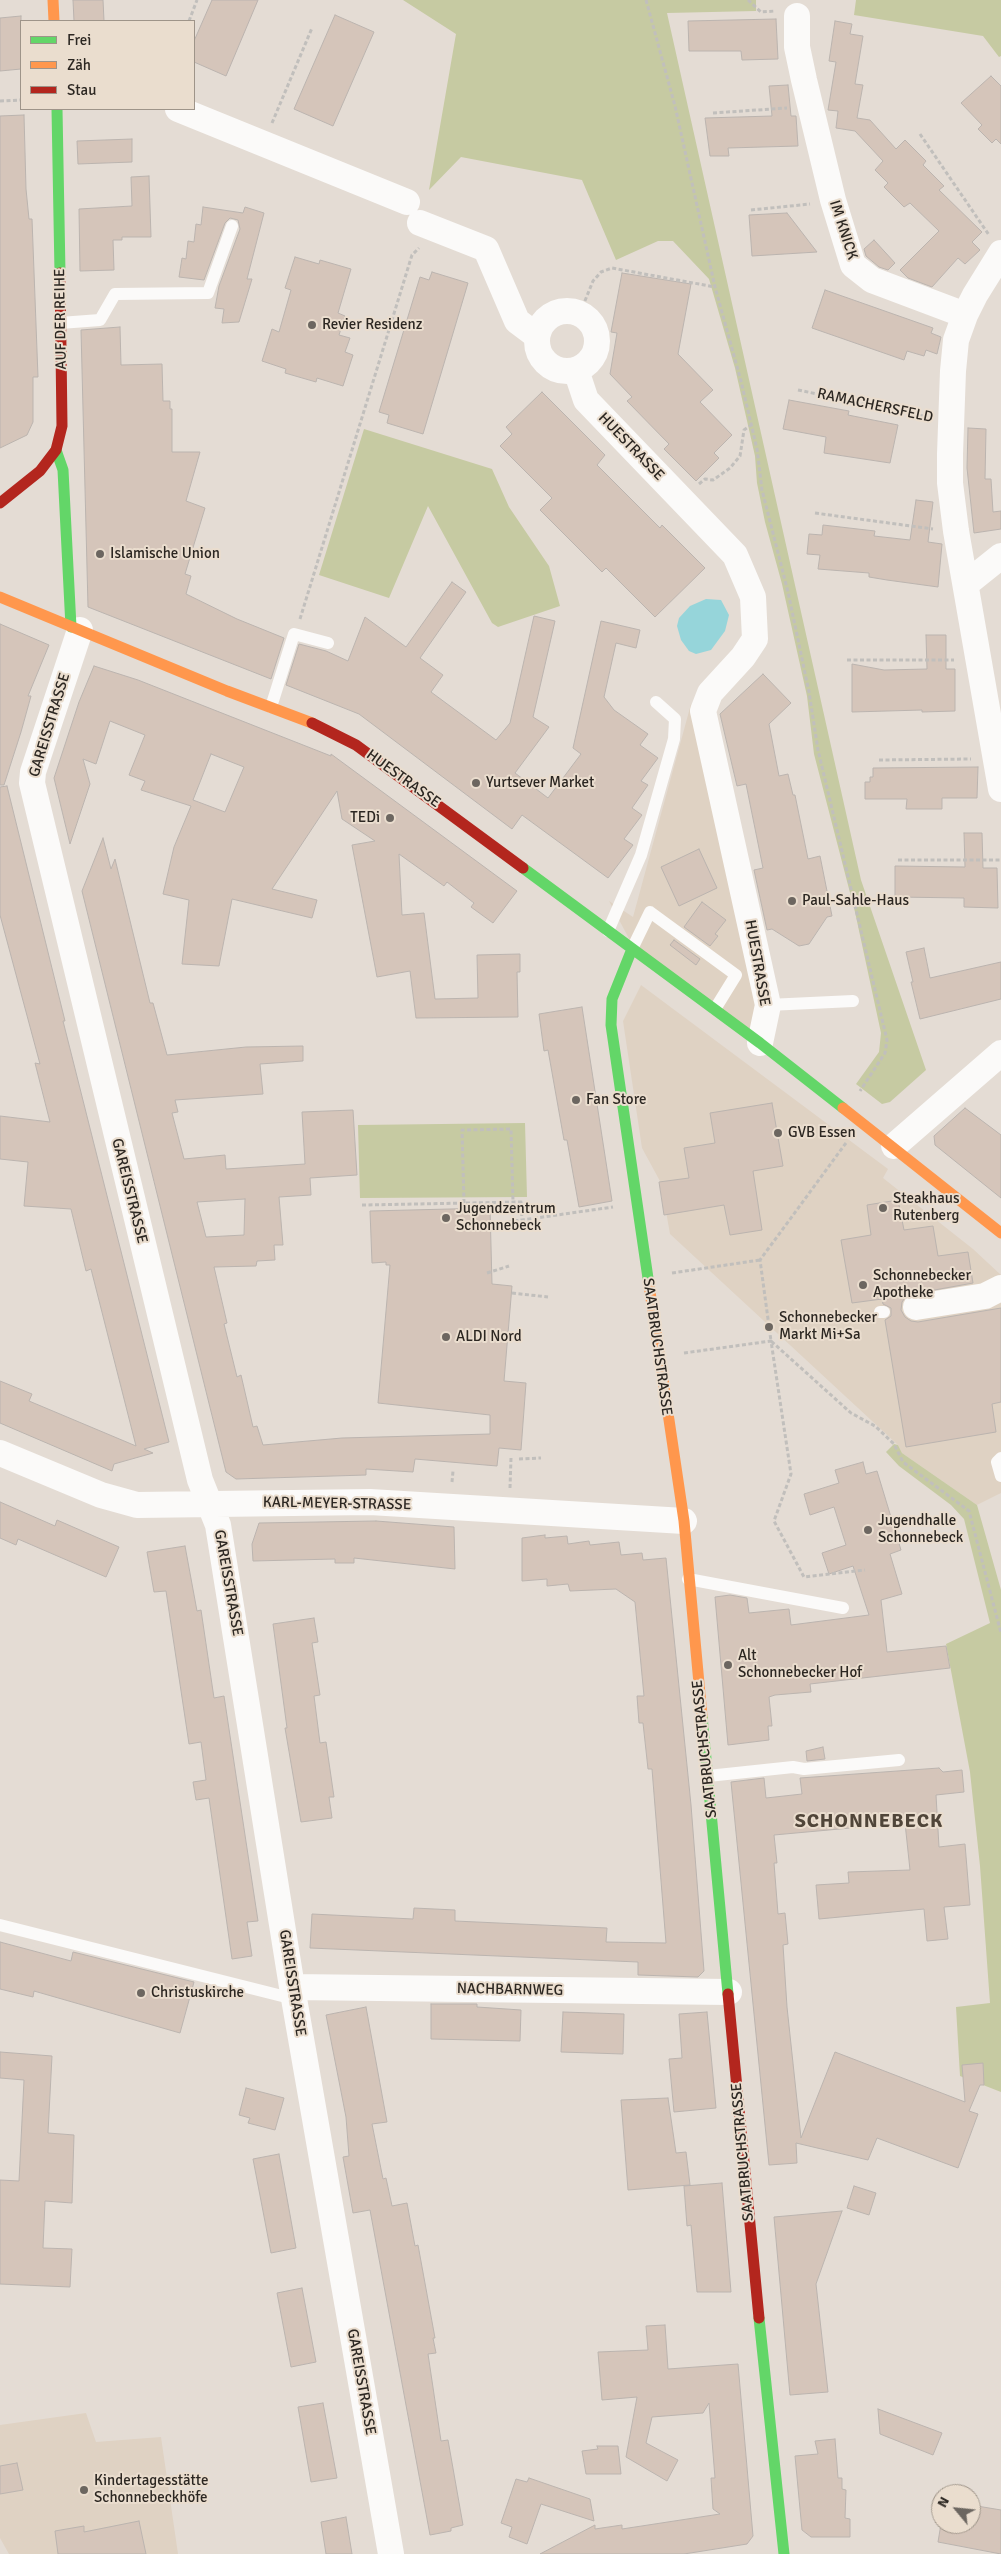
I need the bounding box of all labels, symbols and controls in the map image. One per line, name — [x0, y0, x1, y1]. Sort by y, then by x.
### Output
legend — [20, 20, 195, 110]
text: Frei — [67, 31, 91, 49]
text: Zäh — [67, 56, 91, 74]
text: Stau — [67, 81, 96, 99]
street label: IM KNICK — [825, 198, 861, 262]
street label: AUF DER REIHE — [51, 268, 71, 370]
place label: Revier Residenz — [322, 316, 422, 334]
marker: Revier Residenz — [306, 319, 318, 331]
street label: RAMACHERSFELD — [815, 385, 935, 427]
street label: HUESTRASSE — [594, 409, 668, 485]
place label: Islamische Union — [110, 545, 220, 563]
marker: Islamische Union — [94, 548, 106, 560]
street label: GAREISSTRASSE — [26, 671, 74, 779]
street label: HUESTRASSE — [362, 746, 444, 812]
place label: Yurtsever Market — [486, 774, 594, 792]
marker: Yurtsever Market — [470, 777, 482, 789]
place label: TEDi — [350, 809, 380, 827]
marker: TEDi — [384, 812, 396, 824]
place label: Paul-Sahle-Haus — [802, 892, 909, 910]
marker: Paul-Sahle-Haus — [786, 895, 798, 907]
street label: HUESTRASSE — [741, 918, 773, 1008]
place label: Fan Store — [586, 1091, 646, 1109]
marker: Fan Store — [570, 1094, 582, 1106]
place label: GVB Essen — [788, 1124, 856, 1142]
marker: GVB Essen — [772, 1127, 784, 1139]
street label: GAREISSTRASSE — [107, 1137, 151, 1245]
place label: Steakhaus Rutenberg — [893, 1190, 960, 1225]
place label: Jugendzentrum Schonnebeck — [456, 1200, 556, 1235]
marker: Steakhaus Rutenberg — [877, 1202, 889, 1214]
marker: Jugendzentrum Schonnebeck — [440, 1212, 452, 1224]
place label: Schonnebecker Apotheke — [873, 1267, 971, 1302]
street label: SAATBRUCHSTRASSE — [638, 1277, 676, 1417]
marker: Schonnebecker Apotheke — [857, 1279, 869, 1291]
place label: Schonnebecker Markt Mi+Sa — [779, 1309, 877, 1344]
marker: Schonnebecker Markt Mi+Sa — [763, 1321, 775, 1333]
place label: ALDI Nord — [456, 1328, 522, 1346]
marker: ALDI Nord — [440, 1331, 452, 1343]
street label: KARL-MEYER-STRASSE — [263, 1494, 411, 1514]
place label: Jugendhalle Schonnebeck — [878, 1512, 963, 1547]
marker: Jugendhalle Schonnebeck — [862, 1524, 874, 1536]
street label: GAREISSTRASSE — [210, 1528, 246, 1638]
place label: Alt Schonnebecker Hof — [738, 1647, 862, 1682]
marker: Alt Schonnebecker Hof — [722, 1659, 734, 1671]
street label: SAATBRUCHSTRASSE — [689, 1679, 721, 1819]
district label: SCHONNEBECK — [793, 1810, 945, 1834]
street label: GAREISSTRASSE — [275, 1928, 309, 2038]
street label: NACHBARNWEG — [457, 1980, 563, 2000]
place label: Christuskirche — [151, 1984, 244, 2002]
marker: Christuskirche — [135, 1987, 147, 1999]
street label: SAATBRUCHSTRASSE — [728, 2082, 758, 2222]
street label: GAREISSTRASSE — [343, 2327, 379, 2437]
place label: Kindertagesstätte Schonnebeckhöfe — [94, 2472, 208, 2507]
marker: Kindertagesstätte Schonnebeckhöfe — [78, 2484, 90, 2496]
north arrow — [931, 2484, 981, 2534]
text: N — [933, 2494, 953, 2510]

